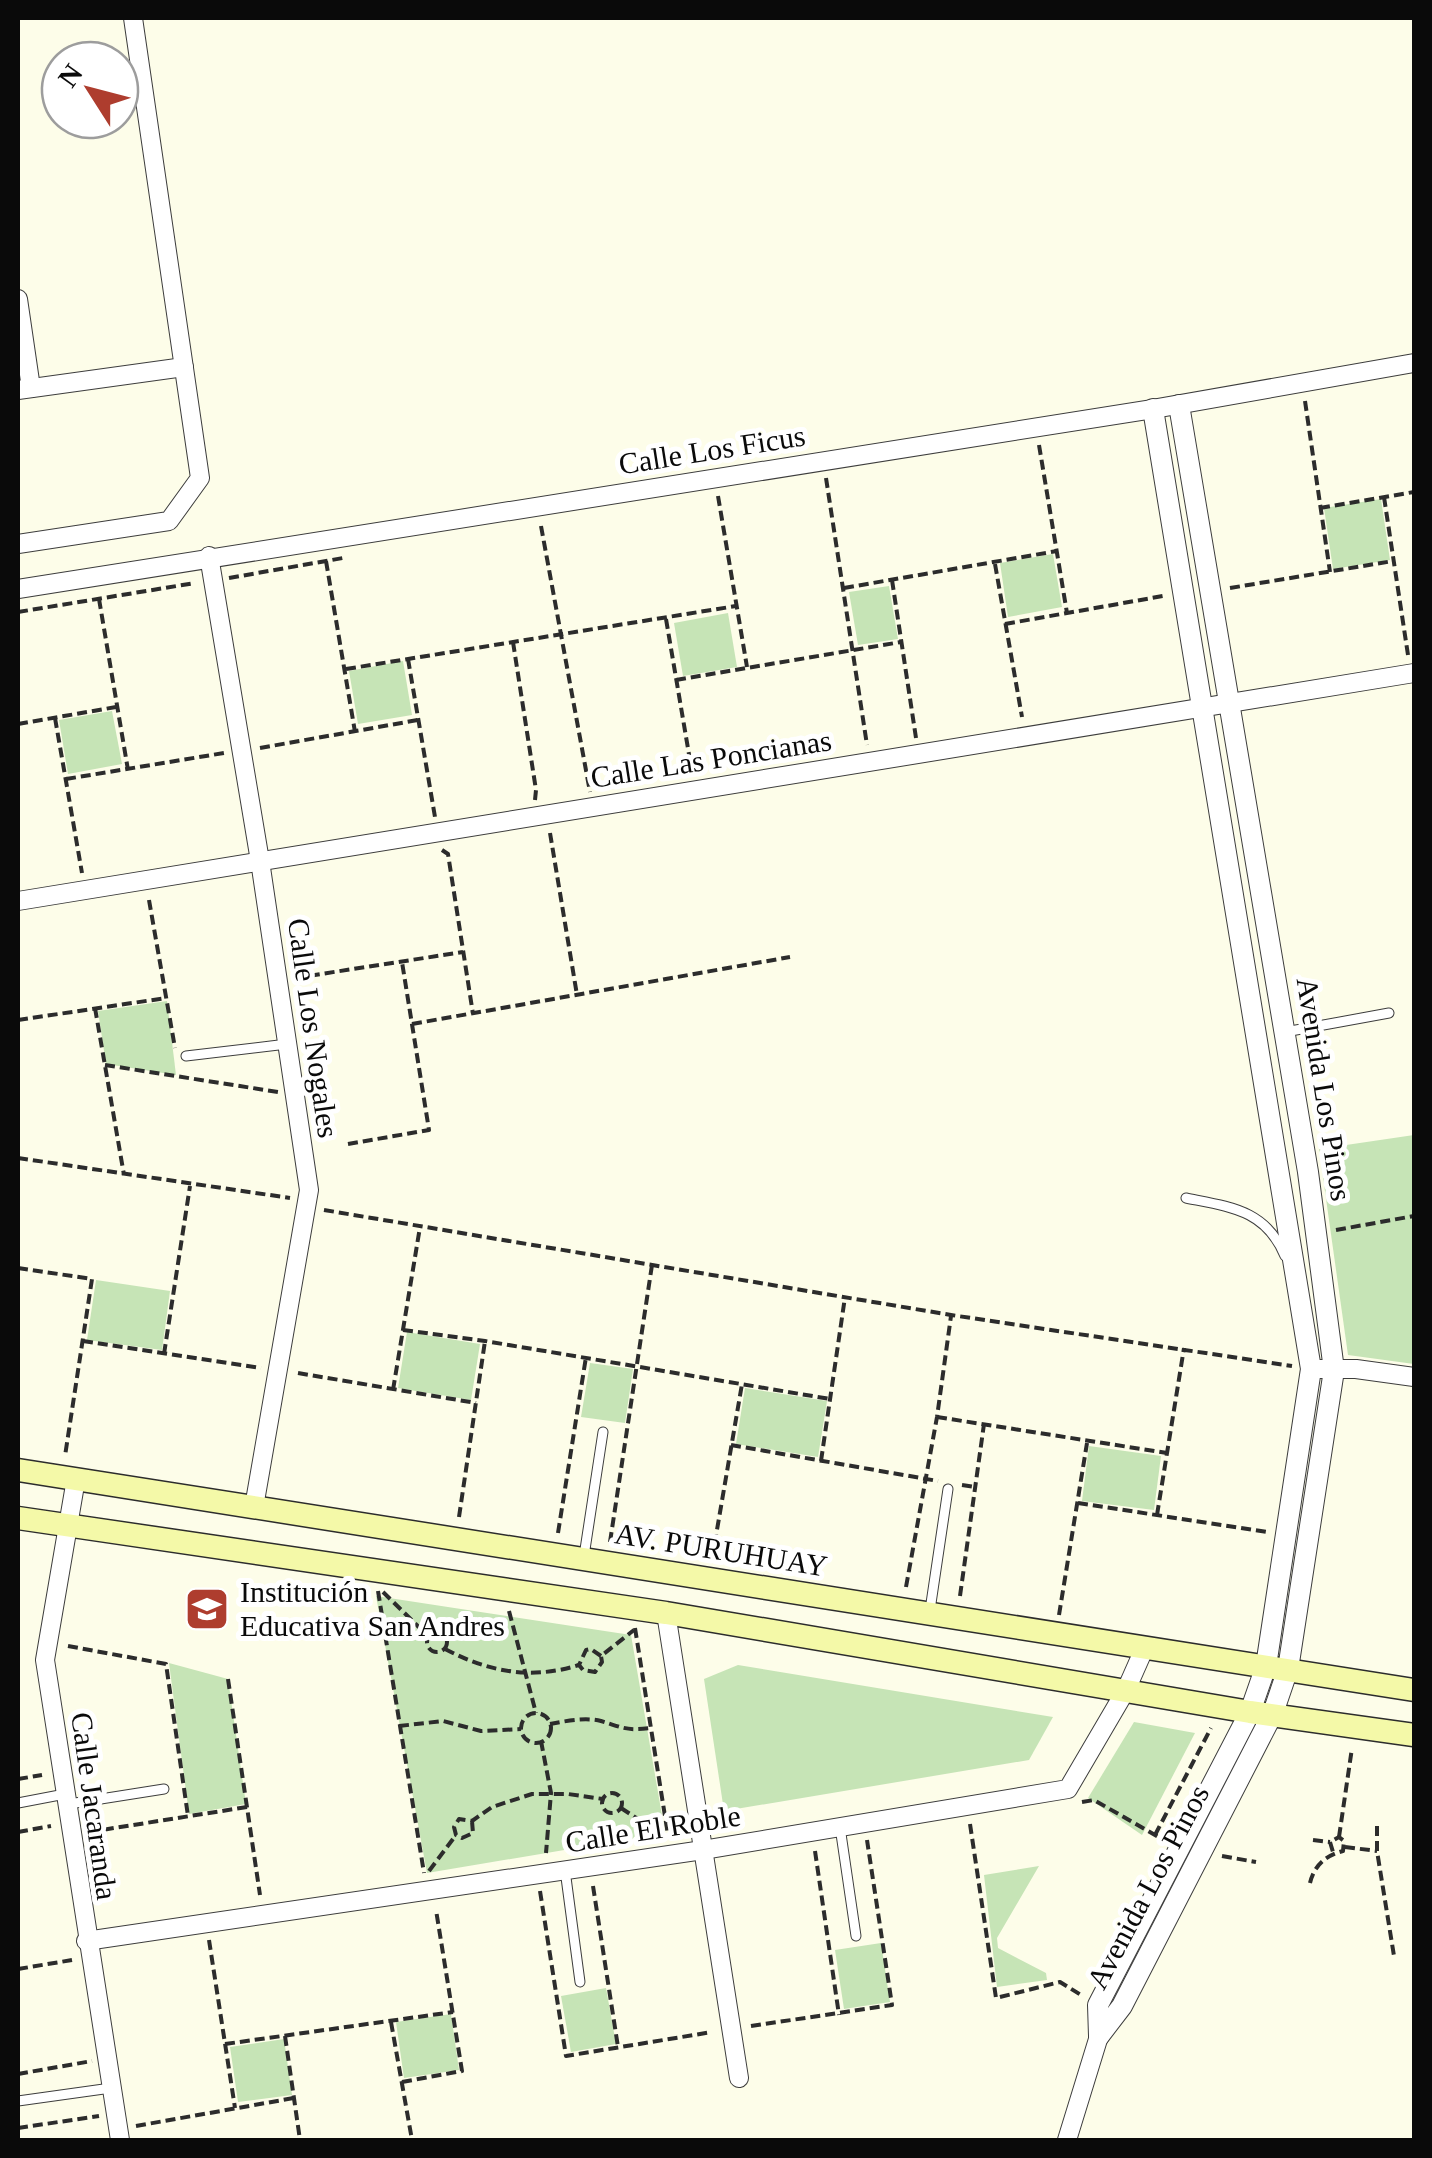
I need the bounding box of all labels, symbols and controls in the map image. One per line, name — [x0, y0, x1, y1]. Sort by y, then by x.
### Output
north arrow — [40, 40, 140, 140]
text: N — [52, 58, 89, 93]
street label: Calle Los Ficus — [616, 418, 808, 481]
street label: Calle Las Poncianas — [588, 723, 834, 794]
street label: Calle Los Nogales — [282, 916, 345, 1140]
street label: Avenida Los Pinos — [1291, 975, 1358, 1203]
street label: AV. PURUHUAY — [613, 1516, 830, 1583]
place label: Institución Educativa San Andres — [240, 1575, 505, 1642]
school or university icon: Institución Educativa San Andres — [184, 1586, 230, 1632]
street label: Calle Jacaranda — [65, 1710, 124, 1902]
street label: Avenida Los Pinos — [1080, 1779, 1215, 1994]
street label: Calle El Roble — [563, 1798, 743, 1859]

